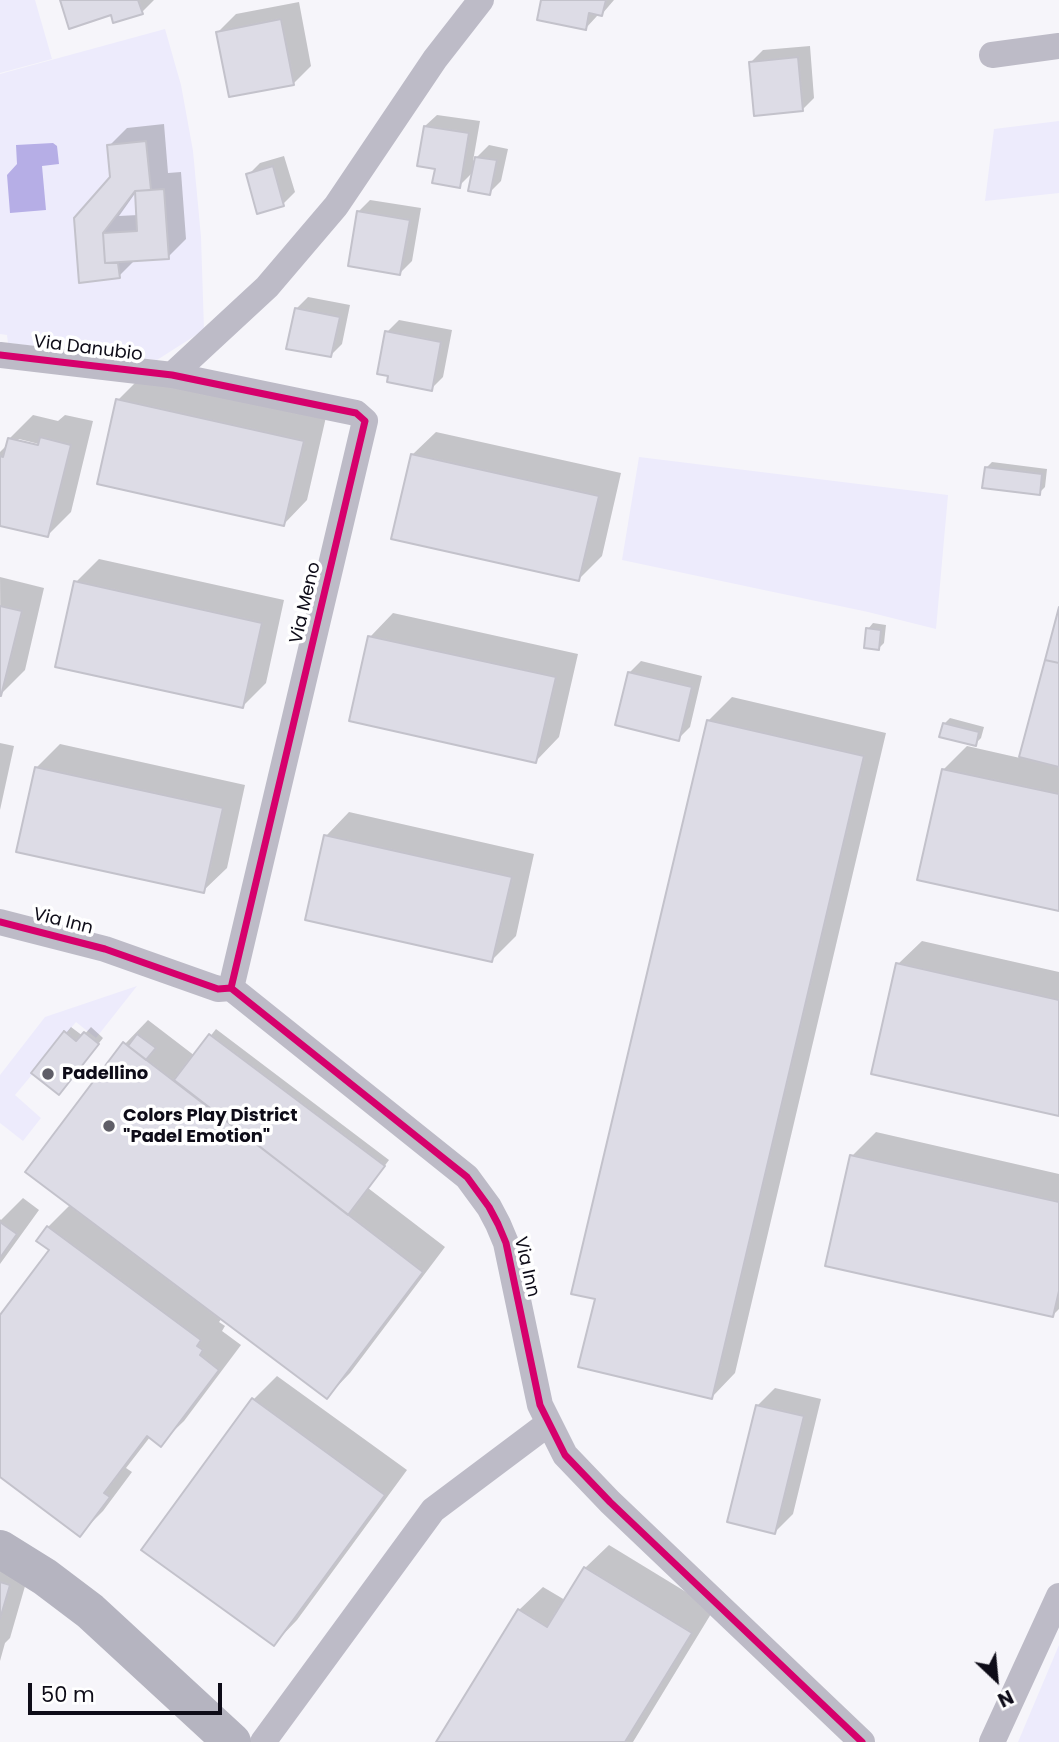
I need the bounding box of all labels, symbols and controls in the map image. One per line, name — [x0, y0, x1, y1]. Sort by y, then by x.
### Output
street label: Via Danubio — [32, 332, 144, 366]
street label: Via Meno — [286, 560, 326, 646]
street label: Via Inn — [31, 904, 95, 940]
place label: Padellino — [62, 1063, 148, 1085]
marker: Padellino — [40, 1066, 56, 1082]
place label: Colors Play District "Padel Emotion" — [123, 1105, 297, 1148]
marker: Colors Play District "Padel Emotion" — [101, 1118, 117, 1134]
street label: Via Inn — [509, 1235, 543, 1299]
north arrow — [961, 1644, 1031, 1714]
scale bar — [32, 1668, 226, 1712]
text: 50 m — [41, 1680, 95, 1709]
text: N — [993, 1683, 1018, 1714]

